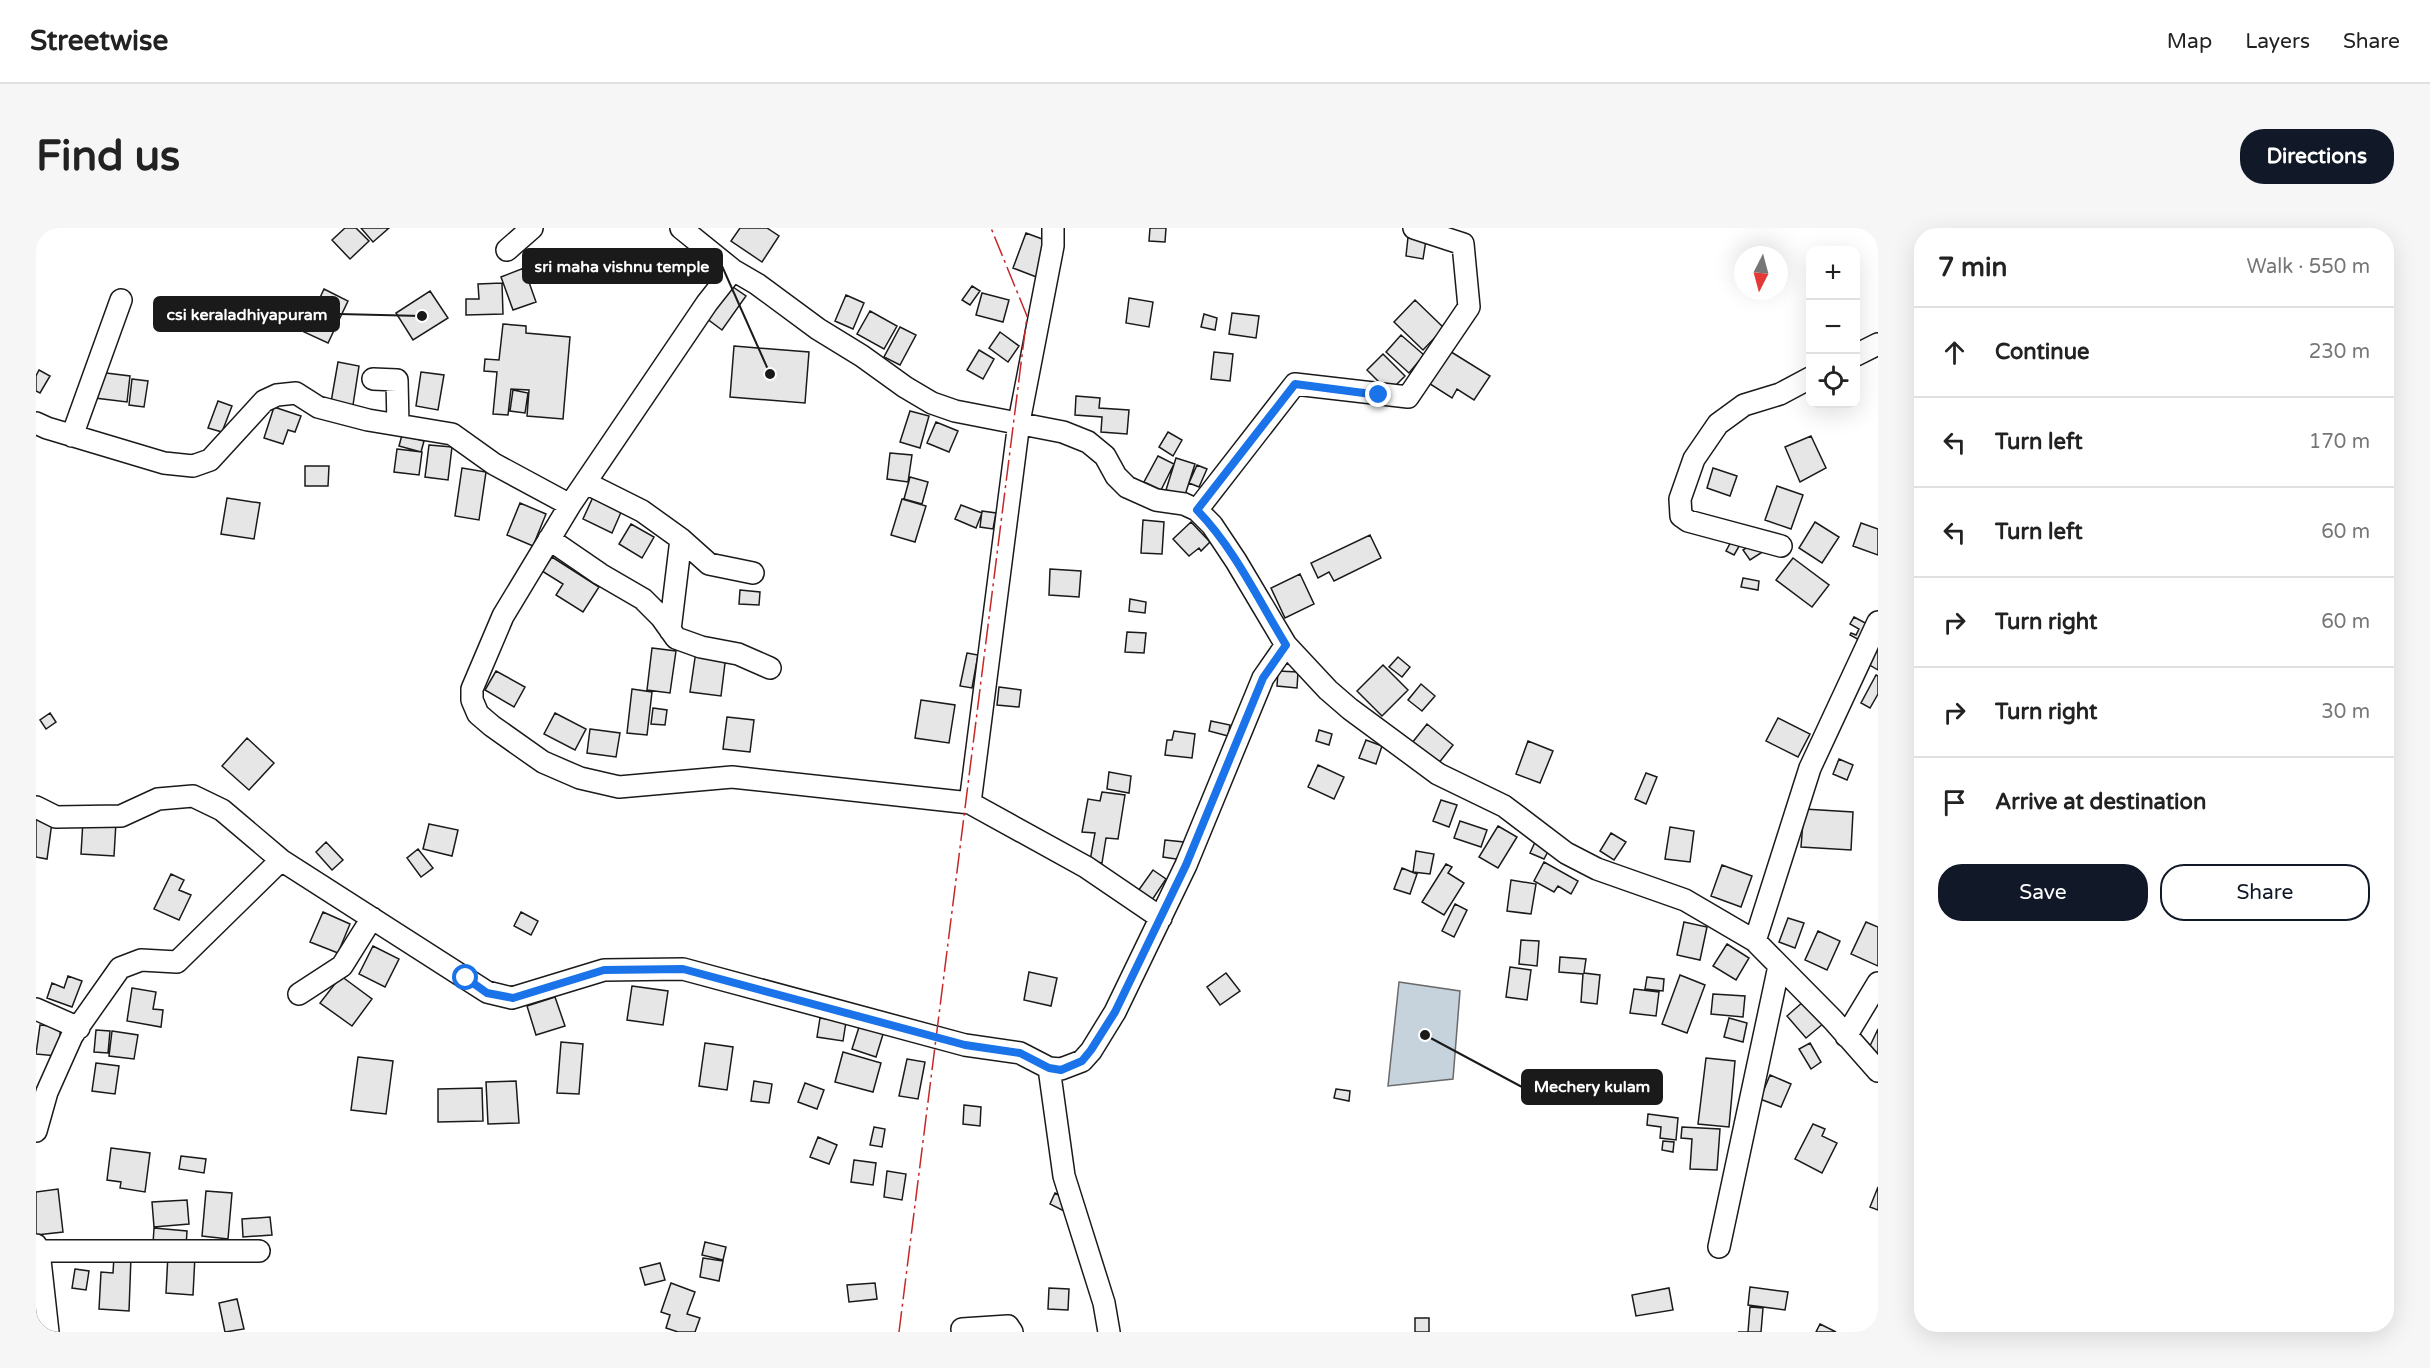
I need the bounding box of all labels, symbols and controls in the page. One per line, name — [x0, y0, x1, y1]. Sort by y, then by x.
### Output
text: Streetwise — [30, 24, 168, 58]
text: Map — [2167, 29, 2212, 54]
text: Layers — [2245, 29, 2310, 54]
text: Share — [2343, 29, 2400, 54]
button: Directions — [2240, 129, 2394, 184]
text: Find us — [36, 131, 180, 182]
north arrow — [1734, 246, 1788, 300]
map controls — [1806, 246, 1860, 408]
button: + — [1806, 246, 1860, 300]
callout: sri maha vishnu temple — [523, 249, 722, 283]
text: 7 min — [1938, 252, 2007, 283]
text: Walk · 550 m — [2247, 255, 2370, 279]
text: sri maha vishnu temple — [535, 257, 709, 277]
callout: csi keraladhiyapuram — [154, 297, 339, 331]
button: − — [1806, 300, 1860, 354]
text: csi keraladhiyapuram — [166, 305, 328, 325]
icon: ahead — [1938, 336, 1971, 369]
text: Continue — [1995, 339, 2090, 365]
text: 230 m — [2309, 340, 2370, 364]
button: locate — [1806, 354, 1860, 408]
route end — [1365, 381, 1391, 407]
icon: left — [1938, 426, 1971, 459]
text: Turn left — [1995, 429, 2083, 455]
text: 170 m — [2309, 430, 2370, 454]
icon: left — [1938, 516, 1971, 549]
text: Turn left — [1995, 519, 2083, 545]
text: 60 m — [2321, 520, 2370, 544]
icon: right — [1938, 606, 1971, 639]
text: Turn right — [1995, 609, 2097, 635]
text: 60 m — [2321, 610, 2370, 634]
icon: right — [1938, 696, 1971, 729]
text: Turn right — [1995, 699, 2097, 725]
text: 30 m — [2321, 700, 2370, 724]
icon: arrive — [1938, 786, 1971, 819]
text: Arrive at destination — [1995, 789, 2206, 815]
button: Save — [1938, 864, 2148, 921]
button: Share — [2160, 864, 2370, 921]
route start — [452, 964, 478, 990]
callout: Mechery kulam — [1522, 1070, 1662, 1104]
text: Mechery kulam — [1534, 1077, 1650, 1097]

